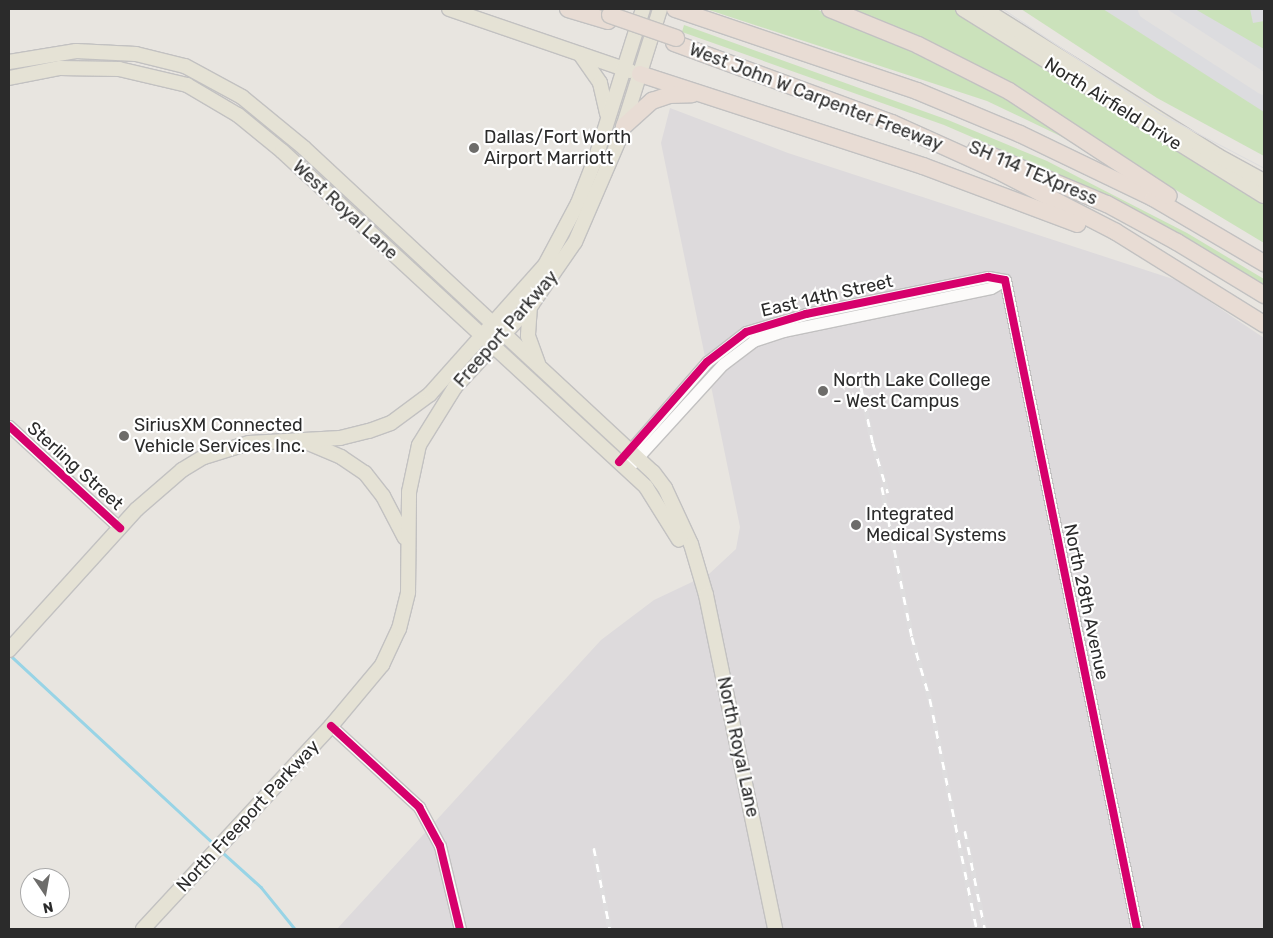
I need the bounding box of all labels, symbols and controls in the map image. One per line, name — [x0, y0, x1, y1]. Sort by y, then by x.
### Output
street label: West John W Carpenter Freeway — [686, 38, 946, 156]
street label: North Airfield Drive — [1040, 53, 1186, 155]
place label: Dallas/Fort Worth Airport Marriott — [484, 127, 632, 170]
street label: SH 114 TEXpress — [965, 136, 1101, 210]
marker: Dallas/Fort Worth Airport Marriott — [468, 142, 480, 154]
street label: West Royal Lane — [288, 156, 402, 264]
street label: Freeport Parkway — [449, 266, 563, 392]
street label: East 14th Street — [759, 270, 895, 322]
place label: North Lake College - West Campus — [833, 370, 990, 412]
marker: North Lake College - West Campus — [817, 385, 829, 397]
place label: SiriusXM Connected Vehicle Services Inc. — [134, 415, 305, 458]
street label: Sterling Street — [22, 417, 128, 515]
marker: SiriusXM Connected Vehicle Services Inc. — [118, 430, 130, 442]
place label: Integrated Medical Systems — [866, 504, 1006, 546]
marker: Integrated Medical Systems — [850, 519, 862, 531]
street label: North 28th Avenue — [1059, 522, 1113, 682]
street label: North Royal Lane — [713, 675, 763, 819]
street label: North Freeport Parkway — [172, 736, 324, 896]
north arrow — [20, 868, 70, 918]
text: N — [41, 898, 55, 917]

